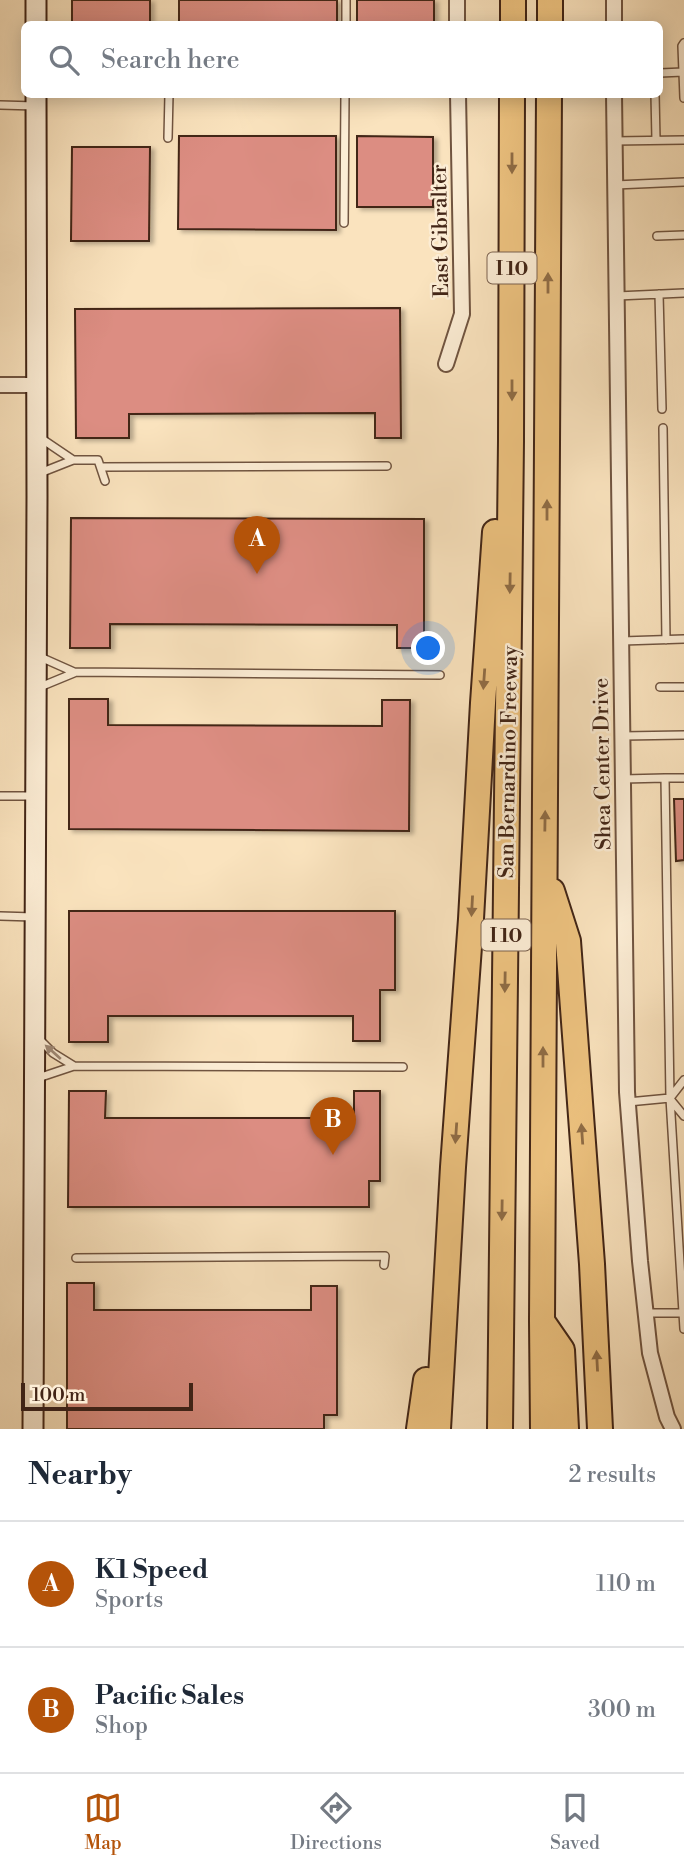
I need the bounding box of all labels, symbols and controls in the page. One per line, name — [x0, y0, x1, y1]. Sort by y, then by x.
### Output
search box — [21, 21, 663, 98]
icon: search — [45, 41, 83, 79]
text: Search here — [101, 44, 240, 76]
one-way arrow — [506, 152, 518, 174]
street label: East Gibralter — [427, 164, 455, 298]
road number: I 10 — [488, 252, 536, 284]
one-way arrow — [542, 271, 554, 293]
one-way arrow — [506, 379, 517, 401]
one-way arrow — [541, 499, 553, 521]
pin: A — [234, 516, 280, 574]
one-way arrow — [504, 572, 516, 594]
your location — [411, 631, 445, 665]
street label: San Bernardino Freeway — [494, 645, 524, 879]
one-way arrow — [479, 668, 490, 690]
street label: Shea Center Drive — [588, 678, 618, 850]
one-way arrow — [539, 810, 551, 832]
one-way arrow — [466, 896, 477, 918]
road number: I 10 — [482, 920, 530, 951]
one-way arrow — [499, 971, 511, 993]
one-way arrow — [45, 1044, 62, 1060]
one-way arrow — [538, 1046, 549, 1068]
pin: B — [310, 1097, 356, 1155]
one-way arrow — [450, 1123, 461, 1145]
one-way arrow — [576, 1123, 587, 1145]
one-way arrow — [496, 1199, 508, 1221]
one-way arrow — [591, 1350, 602, 1372]
scale bar — [21, 1380, 192, 1412]
text: 100 m — [32, 1383, 85, 1407]
text: Nearby — [28, 1456, 132, 1494]
text: 2 results — [569, 1461, 656, 1489]
text: K1 Speed — [95, 1554, 208, 1586]
text: A — [43, 1570, 59, 1598]
text: 110 m — [596, 1570, 656, 1598]
text: Sports — [95, 1586, 163, 1614]
text: Pacific Sales — [95, 1680, 244, 1712]
text: B — [42, 1696, 60, 1724]
text: 300 m — [588, 1696, 656, 1724]
text: Shop — [95, 1712, 148, 1740]
tab: Map — [84, 1789, 122, 1855]
tab: Directions — [290, 1789, 382, 1855]
tab: Saved — [550, 1789, 600, 1855]

